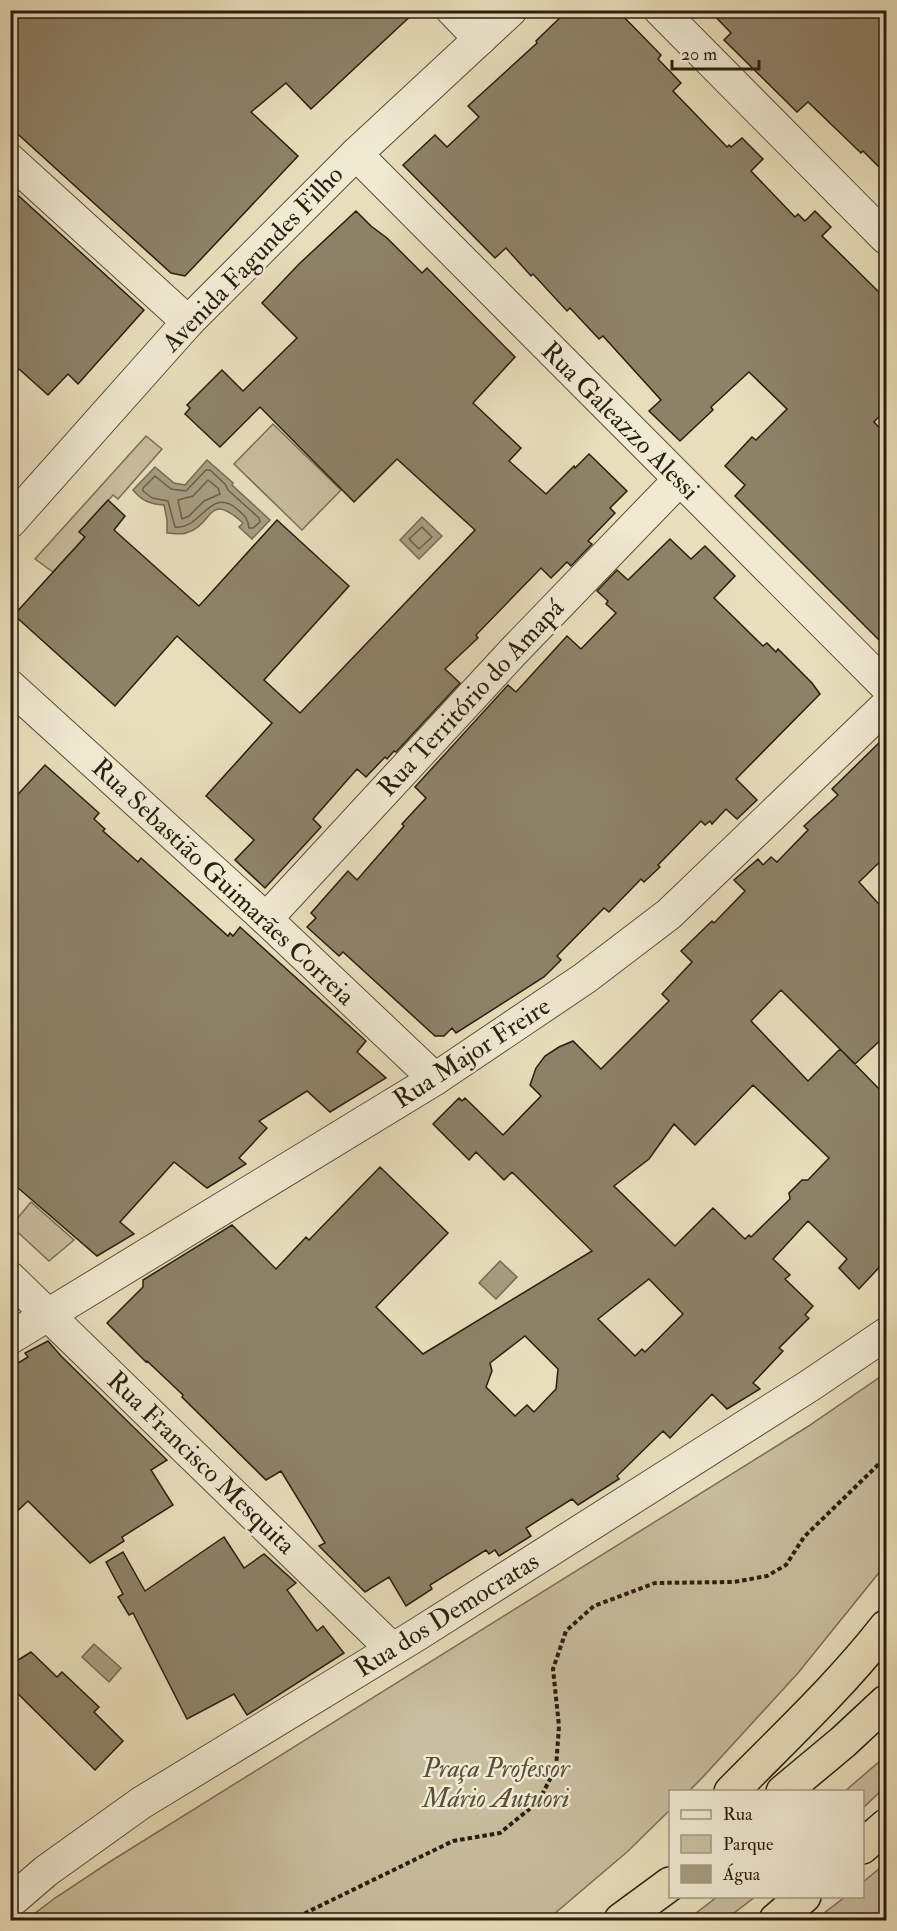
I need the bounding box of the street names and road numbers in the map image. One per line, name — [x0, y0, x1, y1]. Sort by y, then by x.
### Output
street label: Avenida Fagundes Filho — [155, 159, 350, 360]
street label: Rua Galeazzo Alessi — [534, 335, 706, 507]
street label: Rua Território do Amapá — [371, 592, 572, 804]
street label: Rua Sebastião Guimarães Correia — [85, 752, 361, 1012]
street label: Rua Major Freire — [387, 990, 557, 1116]
street label: Rua Francisco Mesquita — [100, 1365, 302, 1561]
street label: Rua dos Democratas — [349, 1545, 545, 1685]

